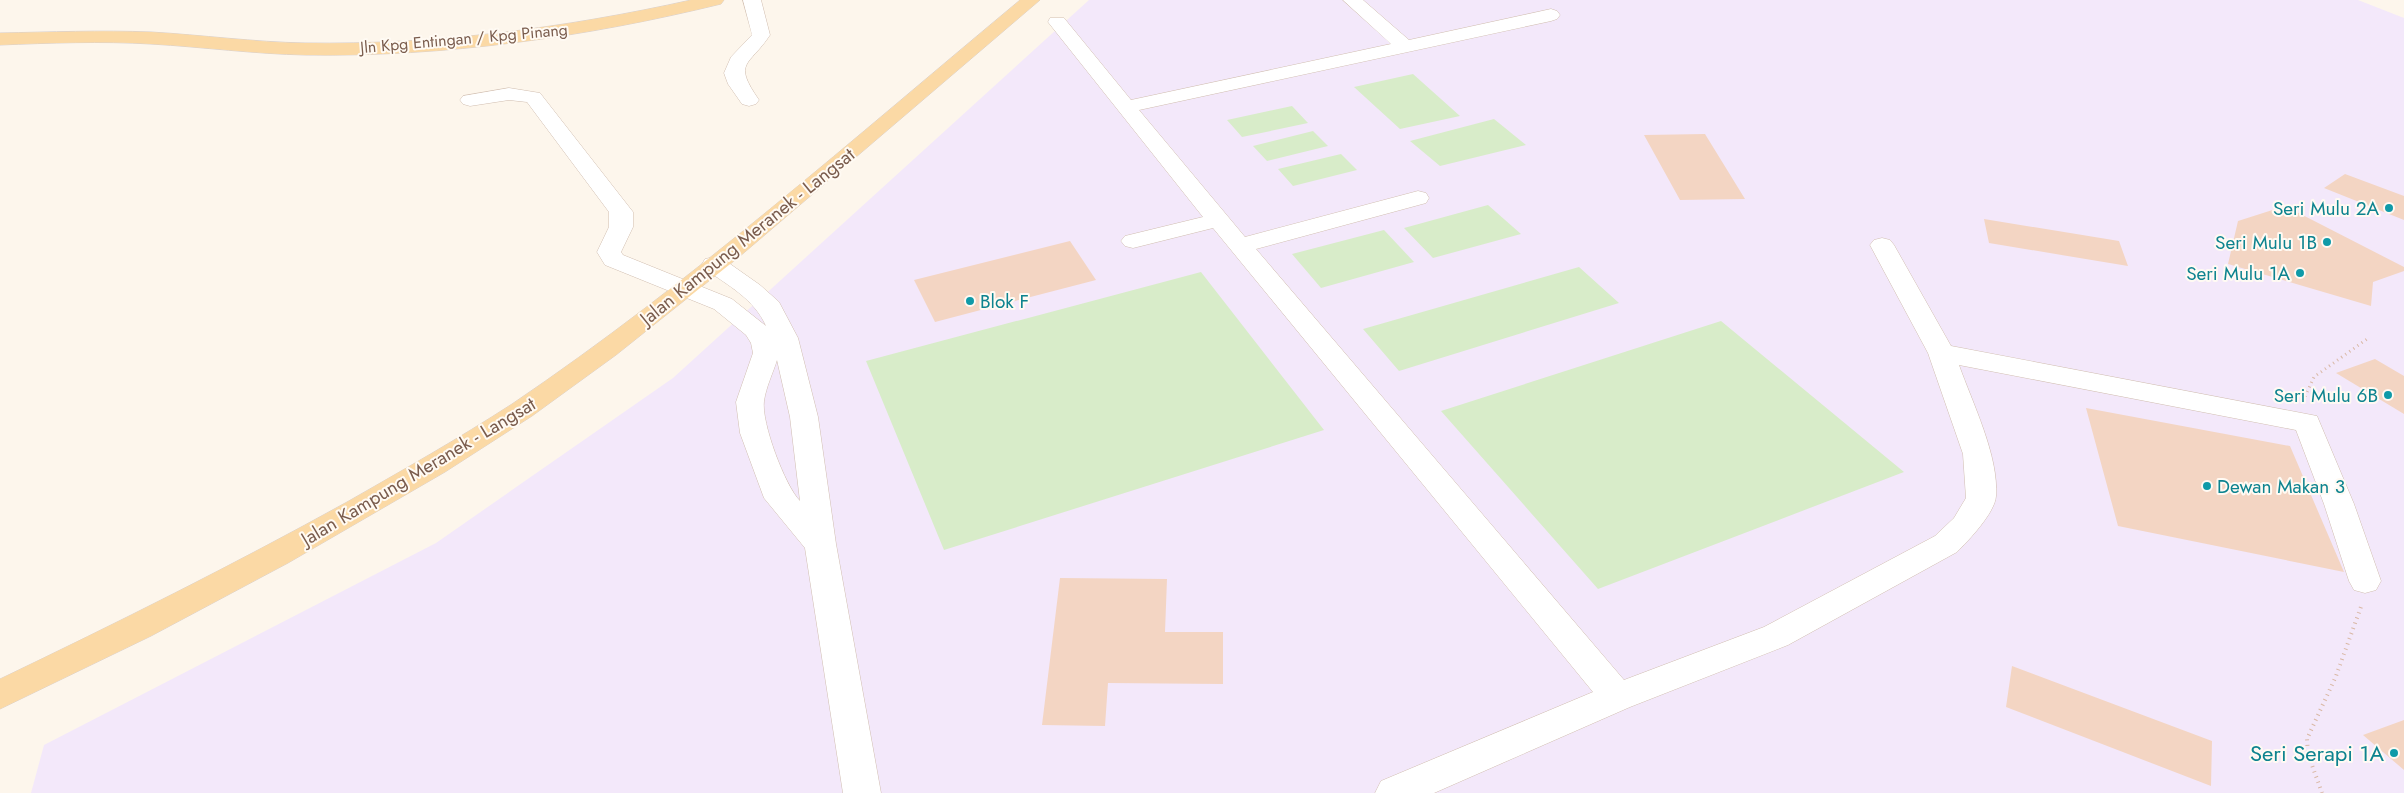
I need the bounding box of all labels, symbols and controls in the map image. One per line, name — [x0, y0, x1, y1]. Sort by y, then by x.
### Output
street label: Jln Kpg Entingan / Kpg Pinang — [357, 18, 569, 59]
street label: Jalan Kampung Meranek - Langsat — [632, 141, 861, 333]
place label: Seri Mulu 2A — [2273, 195, 2379, 222]
marker: Seri Mulu 2A — [2383, 202, 2395, 214]
place label: Seri Mulu 1B — [2215, 229, 2317, 256]
marker: Seri Mulu 1B — [2321, 236, 2333, 248]
place label: Seri Mulu 1A — [2186, 260, 2290, 287]
marker: Seri Mulu 1A — [2294, 267, 2306, 279]
place label: Blok F — [980, 288, 1029, 315]
marker: Blok F — [964, 295, 976, 307]
place label: Seri Mulu 6B — [2274, 382, 2378, 409]
marker: Seri Mulu 6B — [2382, 389, 2394, 401]
street label: Jalan Kampung Meranek - Langsat — [293, 390, 541, 554]
place label: Dewan Makan 3 — [2217, 473, 2345, 500]
marker: Dewan Makan 3 — [2201, 480, 2213, 492]
place label: Seri Serapi 1A — [2250, 737, 2384, 769]
marker: Seri Serapi 1A — [2388, 747, 2400, 759]

